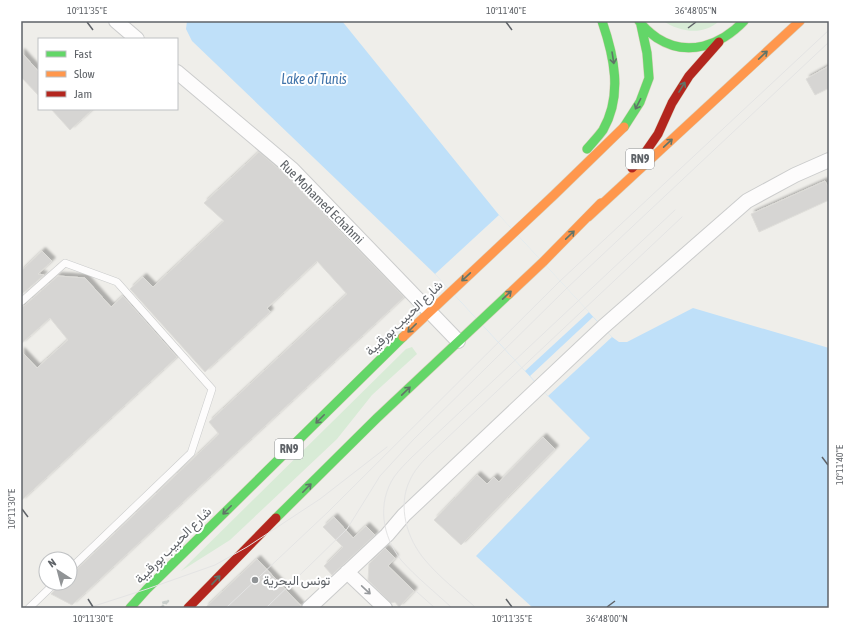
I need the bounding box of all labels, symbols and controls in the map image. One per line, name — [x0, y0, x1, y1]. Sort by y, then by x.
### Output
text: 10°11'35"E — [67, 5, 108, 16]
text: 10°11'40"E — [486, 5, 527, 16]
text: 36°48'05"N — [675, 5, 717, 16]
legend — [38, 38, 178, 110]
text: Fast — [74, 47, 92, 61]
one-way arrow — [609, 51, 617, 64]
one-way arrow — [758, 51, 768, 60]
text: Slow — [74, 67, 95, 81]
water label: Lake of Tunis — [281, 71, 347, 87]
one-way arrow — [678, 81, 686, 93]
text: Jam — [74, 87, 92, 101]
one-way arrow — [634, 97, 642, 109]
one-way arrow — [663, 139, 673, 148]
road number: RN9 — [626, 149, 654, 169]
street label: Rue Mohamed Echahmi — [277, 157, 367, 247]
one-way arrow — [565, 230, 575, 239]
one-way arrow — [460, 273, 471, 282]
street label: شارع الحبيب بورقيبة — [362, 277, 447, 360]
one-way arrow — [502, 290, 512, 299]
one-way arrow — [407, 323, 417, 333]
one-way arrow — [401, 386, 411, 396]
one-way arrow — [315, 414, 325, 424]
road number: RN9 — [275, 439, 303, 459]
text: 10°11'40"E — [834, 444, 845, 485]
one-way arrow — [302, 483, 312, 493]
text: 10°11'30"E — [6, 488, 17, 529]
street label: شارع الحبيب بورقيبة — [132, 504, 216, 588]
one-way arrow — [222, 505, 232, 515]
north arrow — [38, 551, 78, 591]
text: N — [46, 556, 58, 570]
place label: تونس البحرية — [263, 573, 330, 589]
one-way arrow — [211, 575, 220, 586]
marker: تونس البحرية — [250, 575, 260, 585]
one-way arrow — [361, 585, 371, 595]
text: 10°11'30"E — [73, 613, 114, 624]
text: 10°11'35"E — [492, 613, 533, 624]
text: 36°48'00"N — [586, 613, 628, 624]

